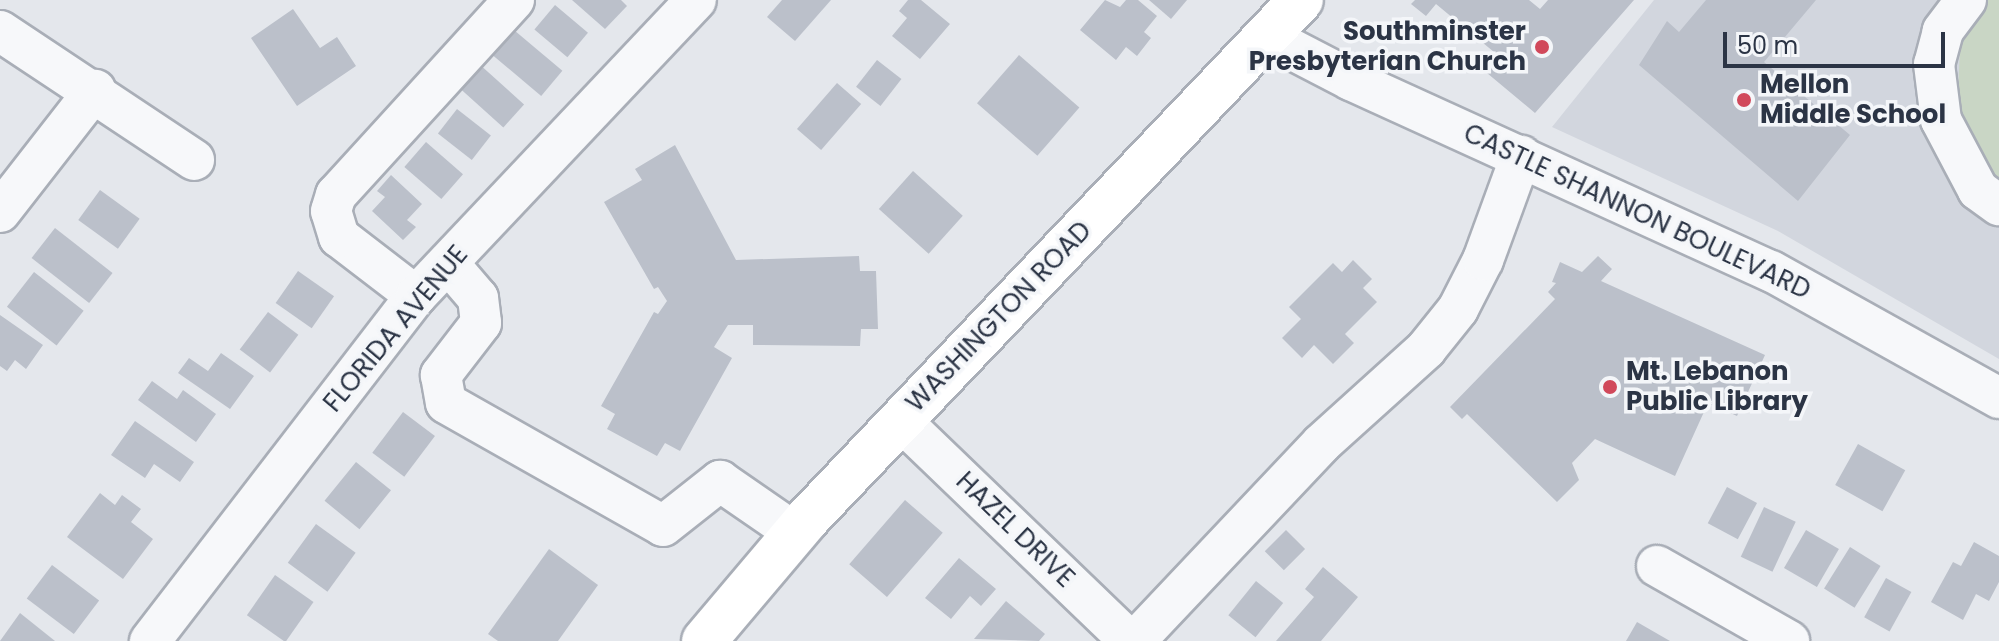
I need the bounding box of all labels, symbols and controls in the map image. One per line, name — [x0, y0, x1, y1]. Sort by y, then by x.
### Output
place label: Southminster Presbyterian Church — [1249, 16, 1526, 78]
scale bar — [1727, 16, 1949, 66]
text: 50 m — [1737, 29, 1798, 62]
marker: Southminster Presbyterian Church — [1533, 38, 1551, 56]
place label: Mellon Middle School — [1760, 69, 1946, 130]
marker: Mellon Middle School — [1735, 91, 1753, 109]
street label: CASTLE SHANNON BOULEVARD — [1459, 118, 1815, 306]
street label: WASHINGTON ROAD — [900, 215, 1098, 419]
street label: FLORIDA AVENUE — [317, 240, 475, 418]
place label: Mt. Lebanon Public Library — [1626, 356, 1808, 418]
marker: Mt. Lebanon Public Library — [1601, 378, 1619, 396]
street label: HAZEL DRIVE — [949, 466, 1081, 594]

